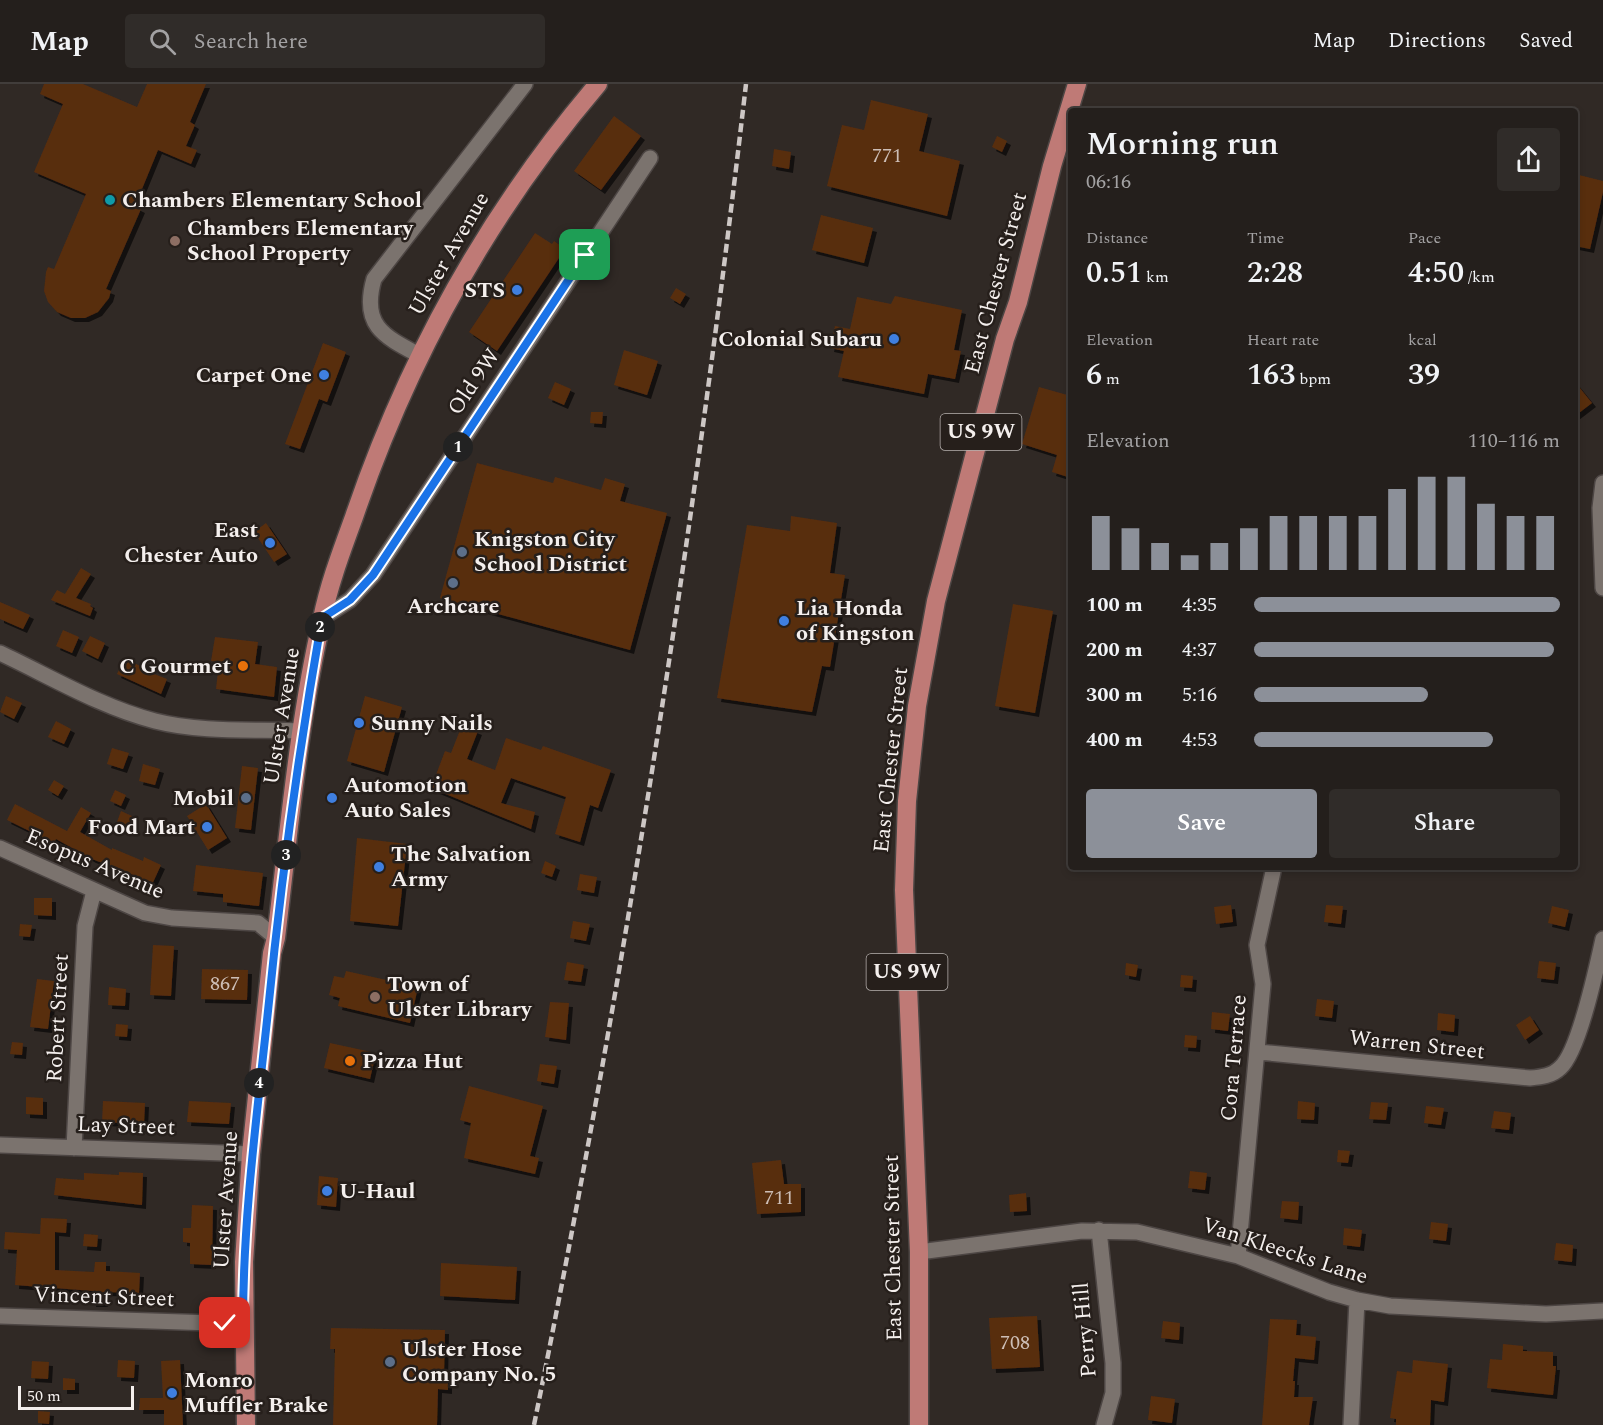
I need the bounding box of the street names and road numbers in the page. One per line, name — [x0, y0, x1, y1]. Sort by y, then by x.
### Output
street label: Ulster Avenue — [400, 186, 498, 322]
street label: East Chester Street — [956, 188, 1036, 377]
street label: Old 9W — [439, 342, 509, 422]
road number: US 9W — [940, 414, 1022, 450]
street label: Ulster Avenue — [255, 645, 309, 787]
street label: East Chester Street — [865, 665, 917, 855]
street label: Esopus Avenue — [20, 820, 170, 908]
street label: Robert Street — [38, 952, 78, 1083]
road number: US 9W — [866, 954, 948, 990]
street label: Cora Terrace — [1212, 993, 1256, 1123]
street label: Warren Street — [1348, 1021, 1487, 1069]
street label: Lay Street — [76, 1108, 176, 1144]
street label: Ulster Avenue — [205, 1130, 247, 1270]
street label: East Chester Street — [875, 1154, 911, 1342]
street label: Van Kleecks Lane — [1198, 1209, 1372, 1293]
street label: Vincent Street — [33, 1278, 175, 1316]
street label: Perry Hill — [1064, 1281, 1106, 1379]

